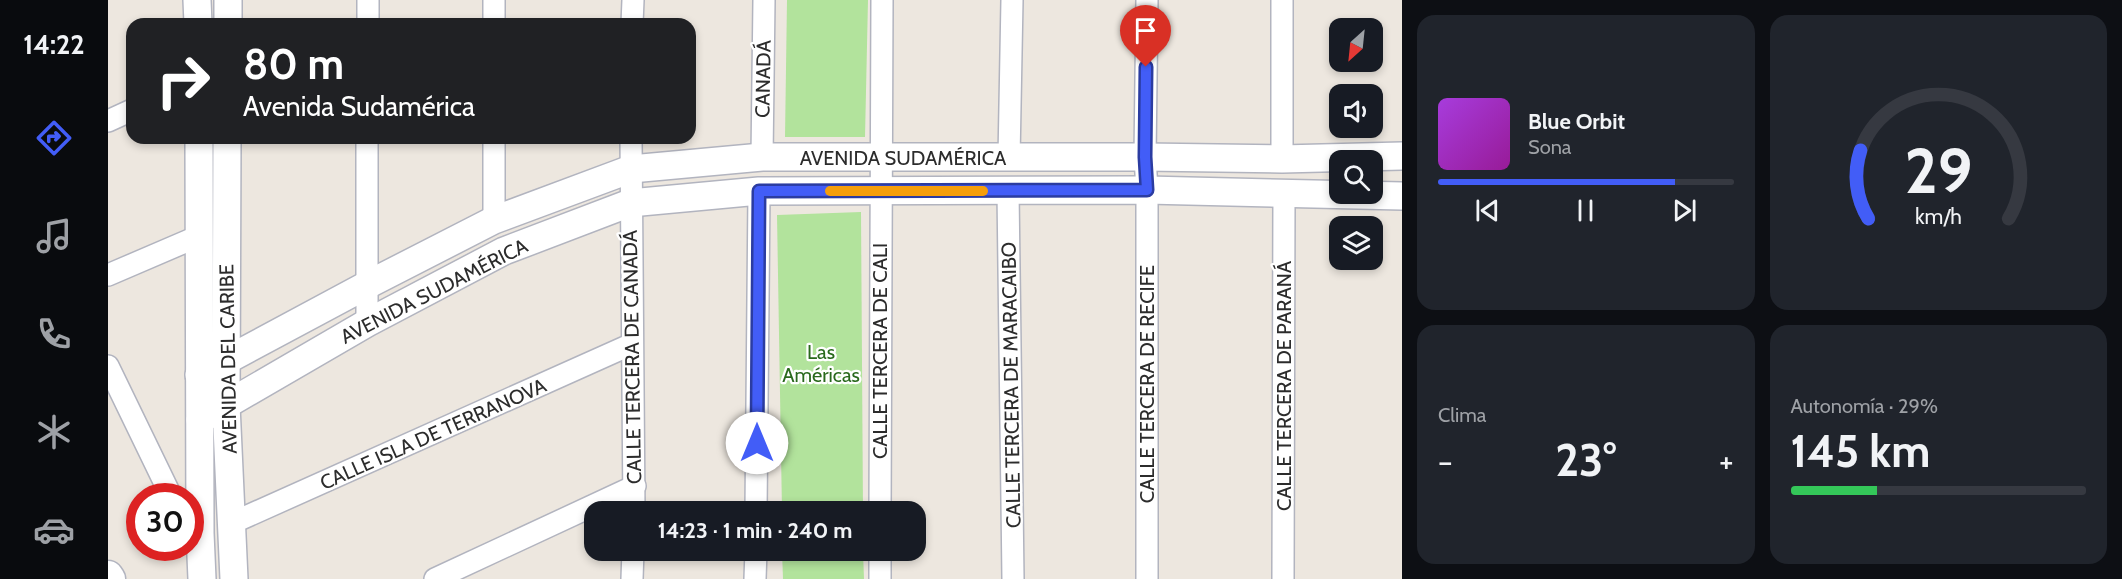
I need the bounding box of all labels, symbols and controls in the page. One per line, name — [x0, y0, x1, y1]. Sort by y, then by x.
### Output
pin — [1120, 5, 1171, 67]
icon: arrive — [1129, 14, 1162, 47]
north arrow — [1329, 18, 1383, 72]
map controls — [1329, 18, 1383, 270]
text: 14:22 — [23, 28, 85, 61]
text: 80 m — [243, 38, 344, 90]
street label: CANADÁ — [750, 39, 776, 118]
icon: right — [144, 42, 222, 120]
button: sound — [1329, 84, 1383, 138]
text: Avenida Sudamérica — [243, 90, 475, 123]
text: Blue Orbit — [1528, 108, 1625, 135]
icon: directions — [33, 117, 75, 159]
text: 29 — [1904, 134, 1972, 210]
text: Sona — [1528, 135, 1571, 159]
street label: AVENIDA SUDAMÉRICA — [800, 146, 1007, 170]
button: search — [1329, 150, 1383, 204]
icon: previous — [1471, 194, 1504, 227]
icon: pause — [1569, 194, 1602, 227]
icon: next — [1668, 194, 1701, 227]
text: km/h — [1915, 204, 1962, 230]
icon: music — [33, 215, 75, 257]
button: layers — [1329, 216, 1383, 270]
street label: CALLE TERCERA DE CANADÁ — [618, 229, 646, 484]
street label: AVENIDA SUDAMÉRICA — [336, 233, 532, 349]
street label: CALLE TERCERA DE MARACAIBO — [997, 242, 1025, 528]
street label: CALLE TERCERA DE CALI — [868, 243, 892, 459]
street label: CALLE TERCERA DE PARANÁ — [1272, 260, 1296, 511]
street label: AVENIDA DEL CARIBE — [214, 264, 242, 454]
street label: CALLE TERCERA DE RECIFE — [1135, 265, 1159, 503]
icon: phone — [33, 313, 75, 355]
park label: Las Américas — [782, 340, 860, 387]
street label: CALLE ISLA DE TERRANOVA — [316, 373, 550, 495]
text: Autonomía · 29% — [1791, 394, 1938, 418]
text: Clima — [1438, 403, 1486, 427]
icon: climate — [33, 411, 75, 453]
position arrow — [725, 411, 789, 475]
text: 145 km — [1791, 424, 1930, 478]
text: 23° — [1555, 433, 1616, 487]
text: − — [1438, 441, 1453, 481]
text: + — [1719, 441, 1733, 481]
speed limit sign: 30 — [126, 483, 204, 561]
icon: car — [33, 509, 75, 551]
text: 14:23 · 1 min · 240 m — [658, 517, 852, 544]

